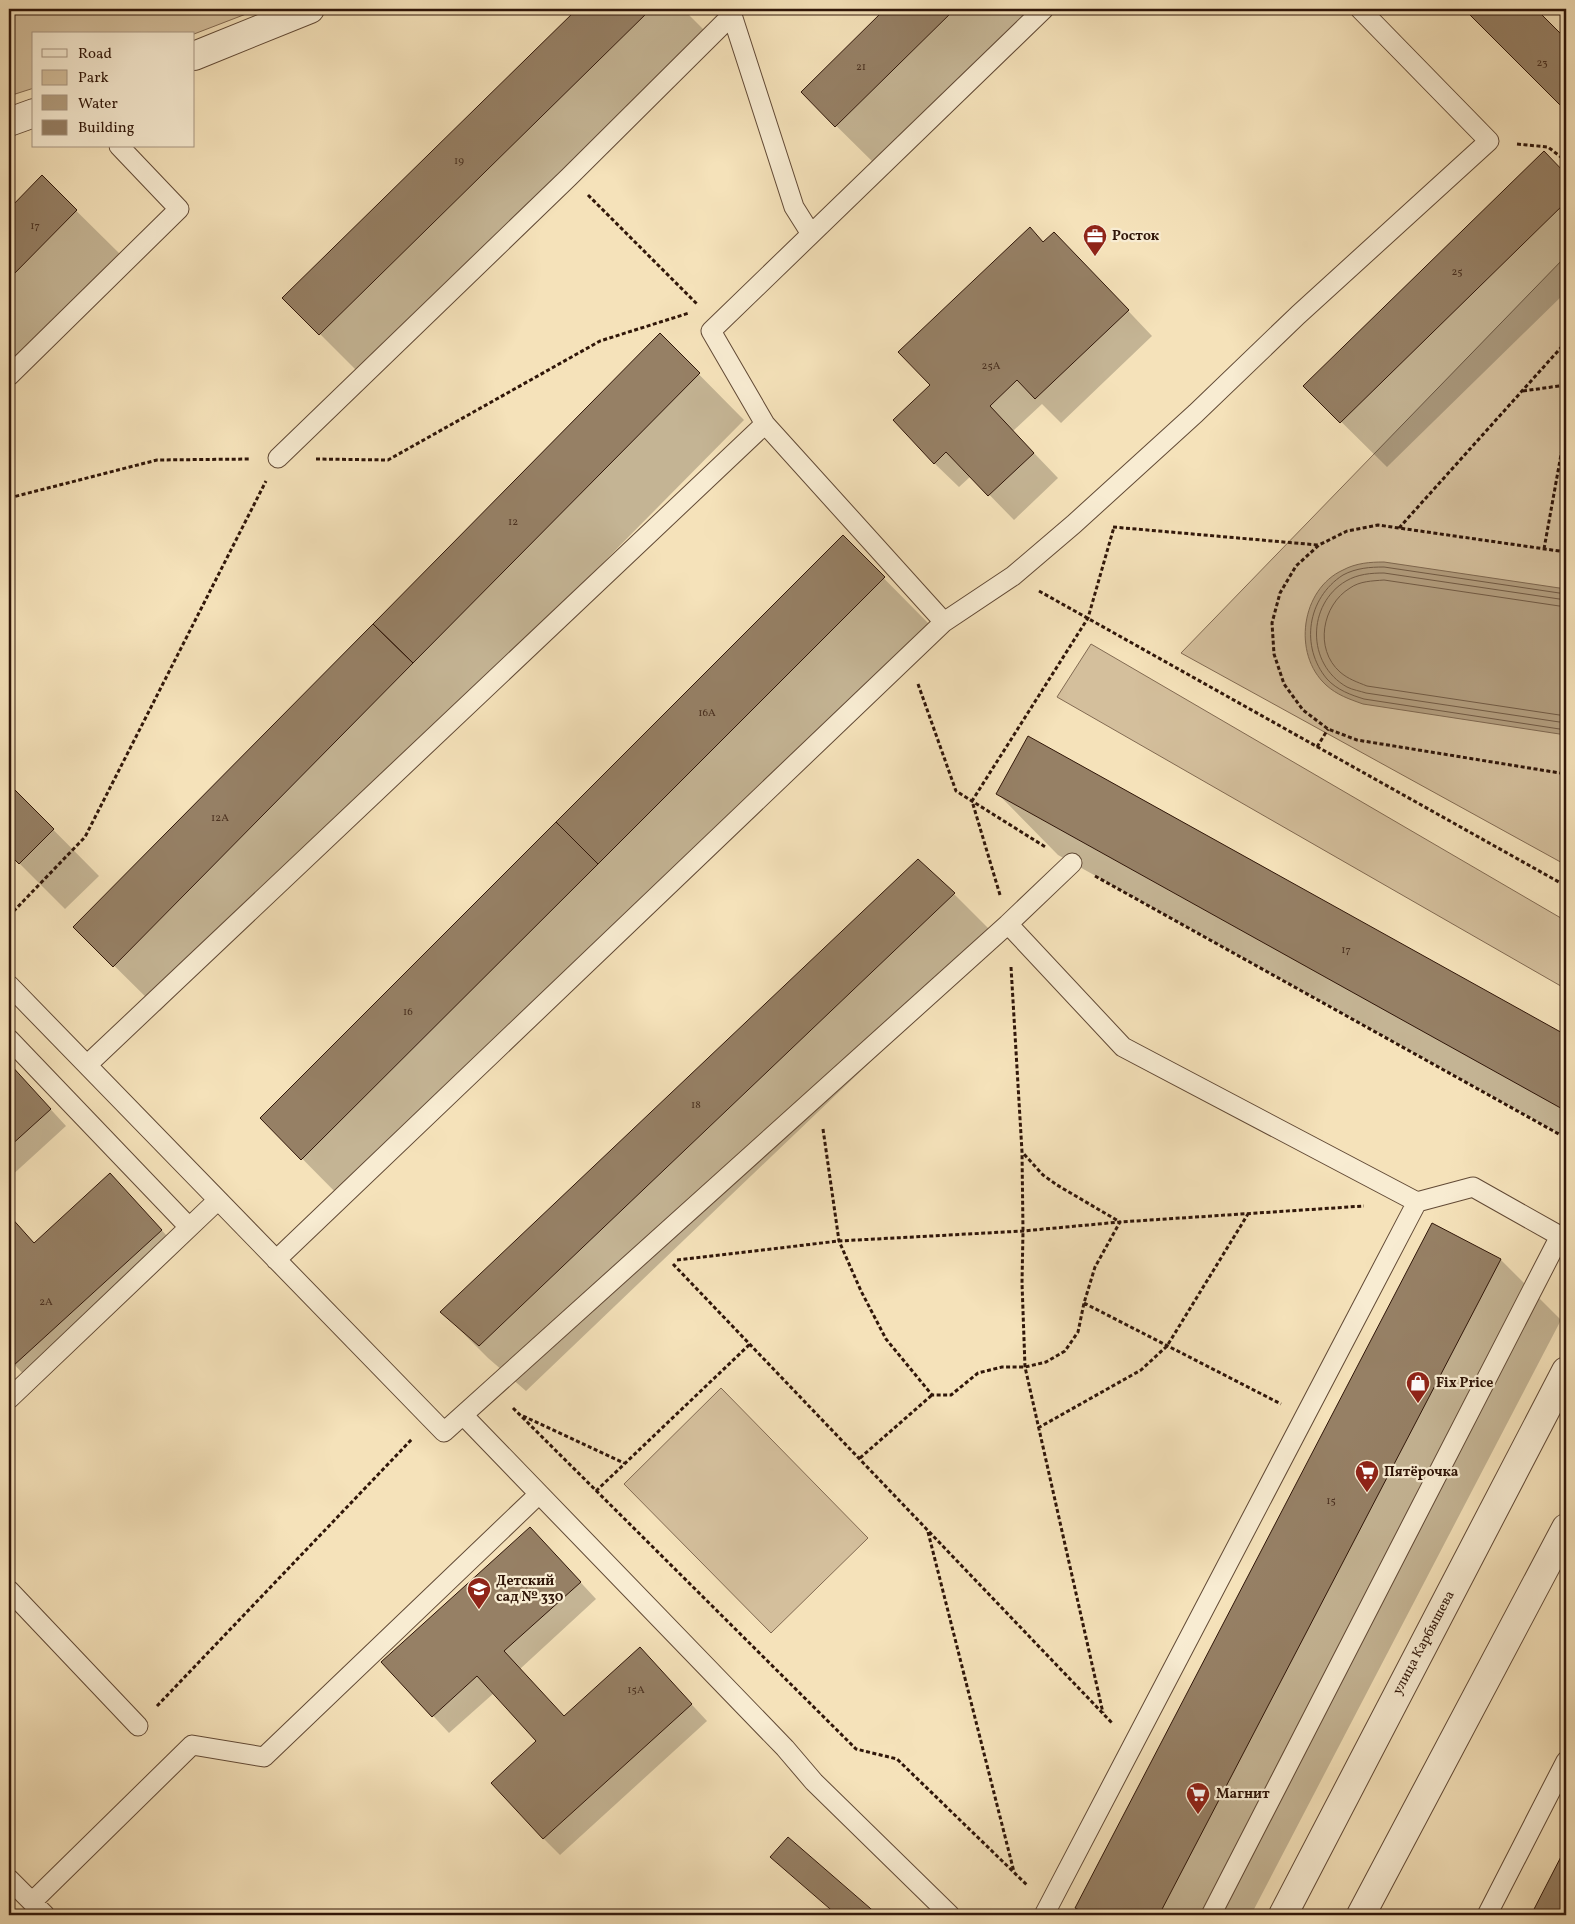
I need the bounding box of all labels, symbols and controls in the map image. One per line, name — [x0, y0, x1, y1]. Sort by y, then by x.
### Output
legend — [32, 32, 195, 148]
text: Road — [78, 44, 112, 65]
house number: 23 — [1536, 56, 1548, 71]
house number: 21 — [856, 60, 866, 75]
text: Park — [78, 68, 109, 89]
text: Water — [78, 94, 118, 115]
text: Building — [78, 118, 135, 139]
house number: 19 — [454, 154, 464, 169]
house number: 17 — [30, 219, 40, 234]
office icon: Росток — [1082, 223, 1108, 257]
place label: Росток — [1112, 227, 1160, 246]
house number: 25 — [1451, 265, 1463, 280]
house number: 25А — [982, 359, 1001, 374]
house number: 12 — [508, 515, 518, 530]
house number: 16А — [698, 706, 716, 721]
house number: 12А — [211, 811, 229, 826]
house number: 17 — [1341, 943, 1351, 958]
house number: 16 — [403, 1005, 413, 1020]
house number: 18 — [691, 1098, 701, 1113]
house number: 2А — [39, 1295, 53, 1310]
shop icon: Fix Price — [1405, 1370, 1431, 1404]
place label: Fix Price — [1436, 1374, 1493, 1393]
supermarket icon: Пятёрочка — [1354, 1459, 1380, 1493]
place label: Пятёрочка — [1384, 1463, 1459, 1482]
house number: 15 — [1326, 1494, 1336, 1509]
place label: Детский сад № 330 — [496, 1572, 564, 1607]
school or university icon: Детский сад № 330 — [466, 1576, 492, 1610]
street label: улица Карбышева — [1389, 1588, 1460, 1698]
house number: 15А — [627, 1683, 645, 1698]
supermarket icon: Магнит — [1185, 1781, 1211, 1815]
place label: Магнит — [1216, 1785, 1270, 1804]

